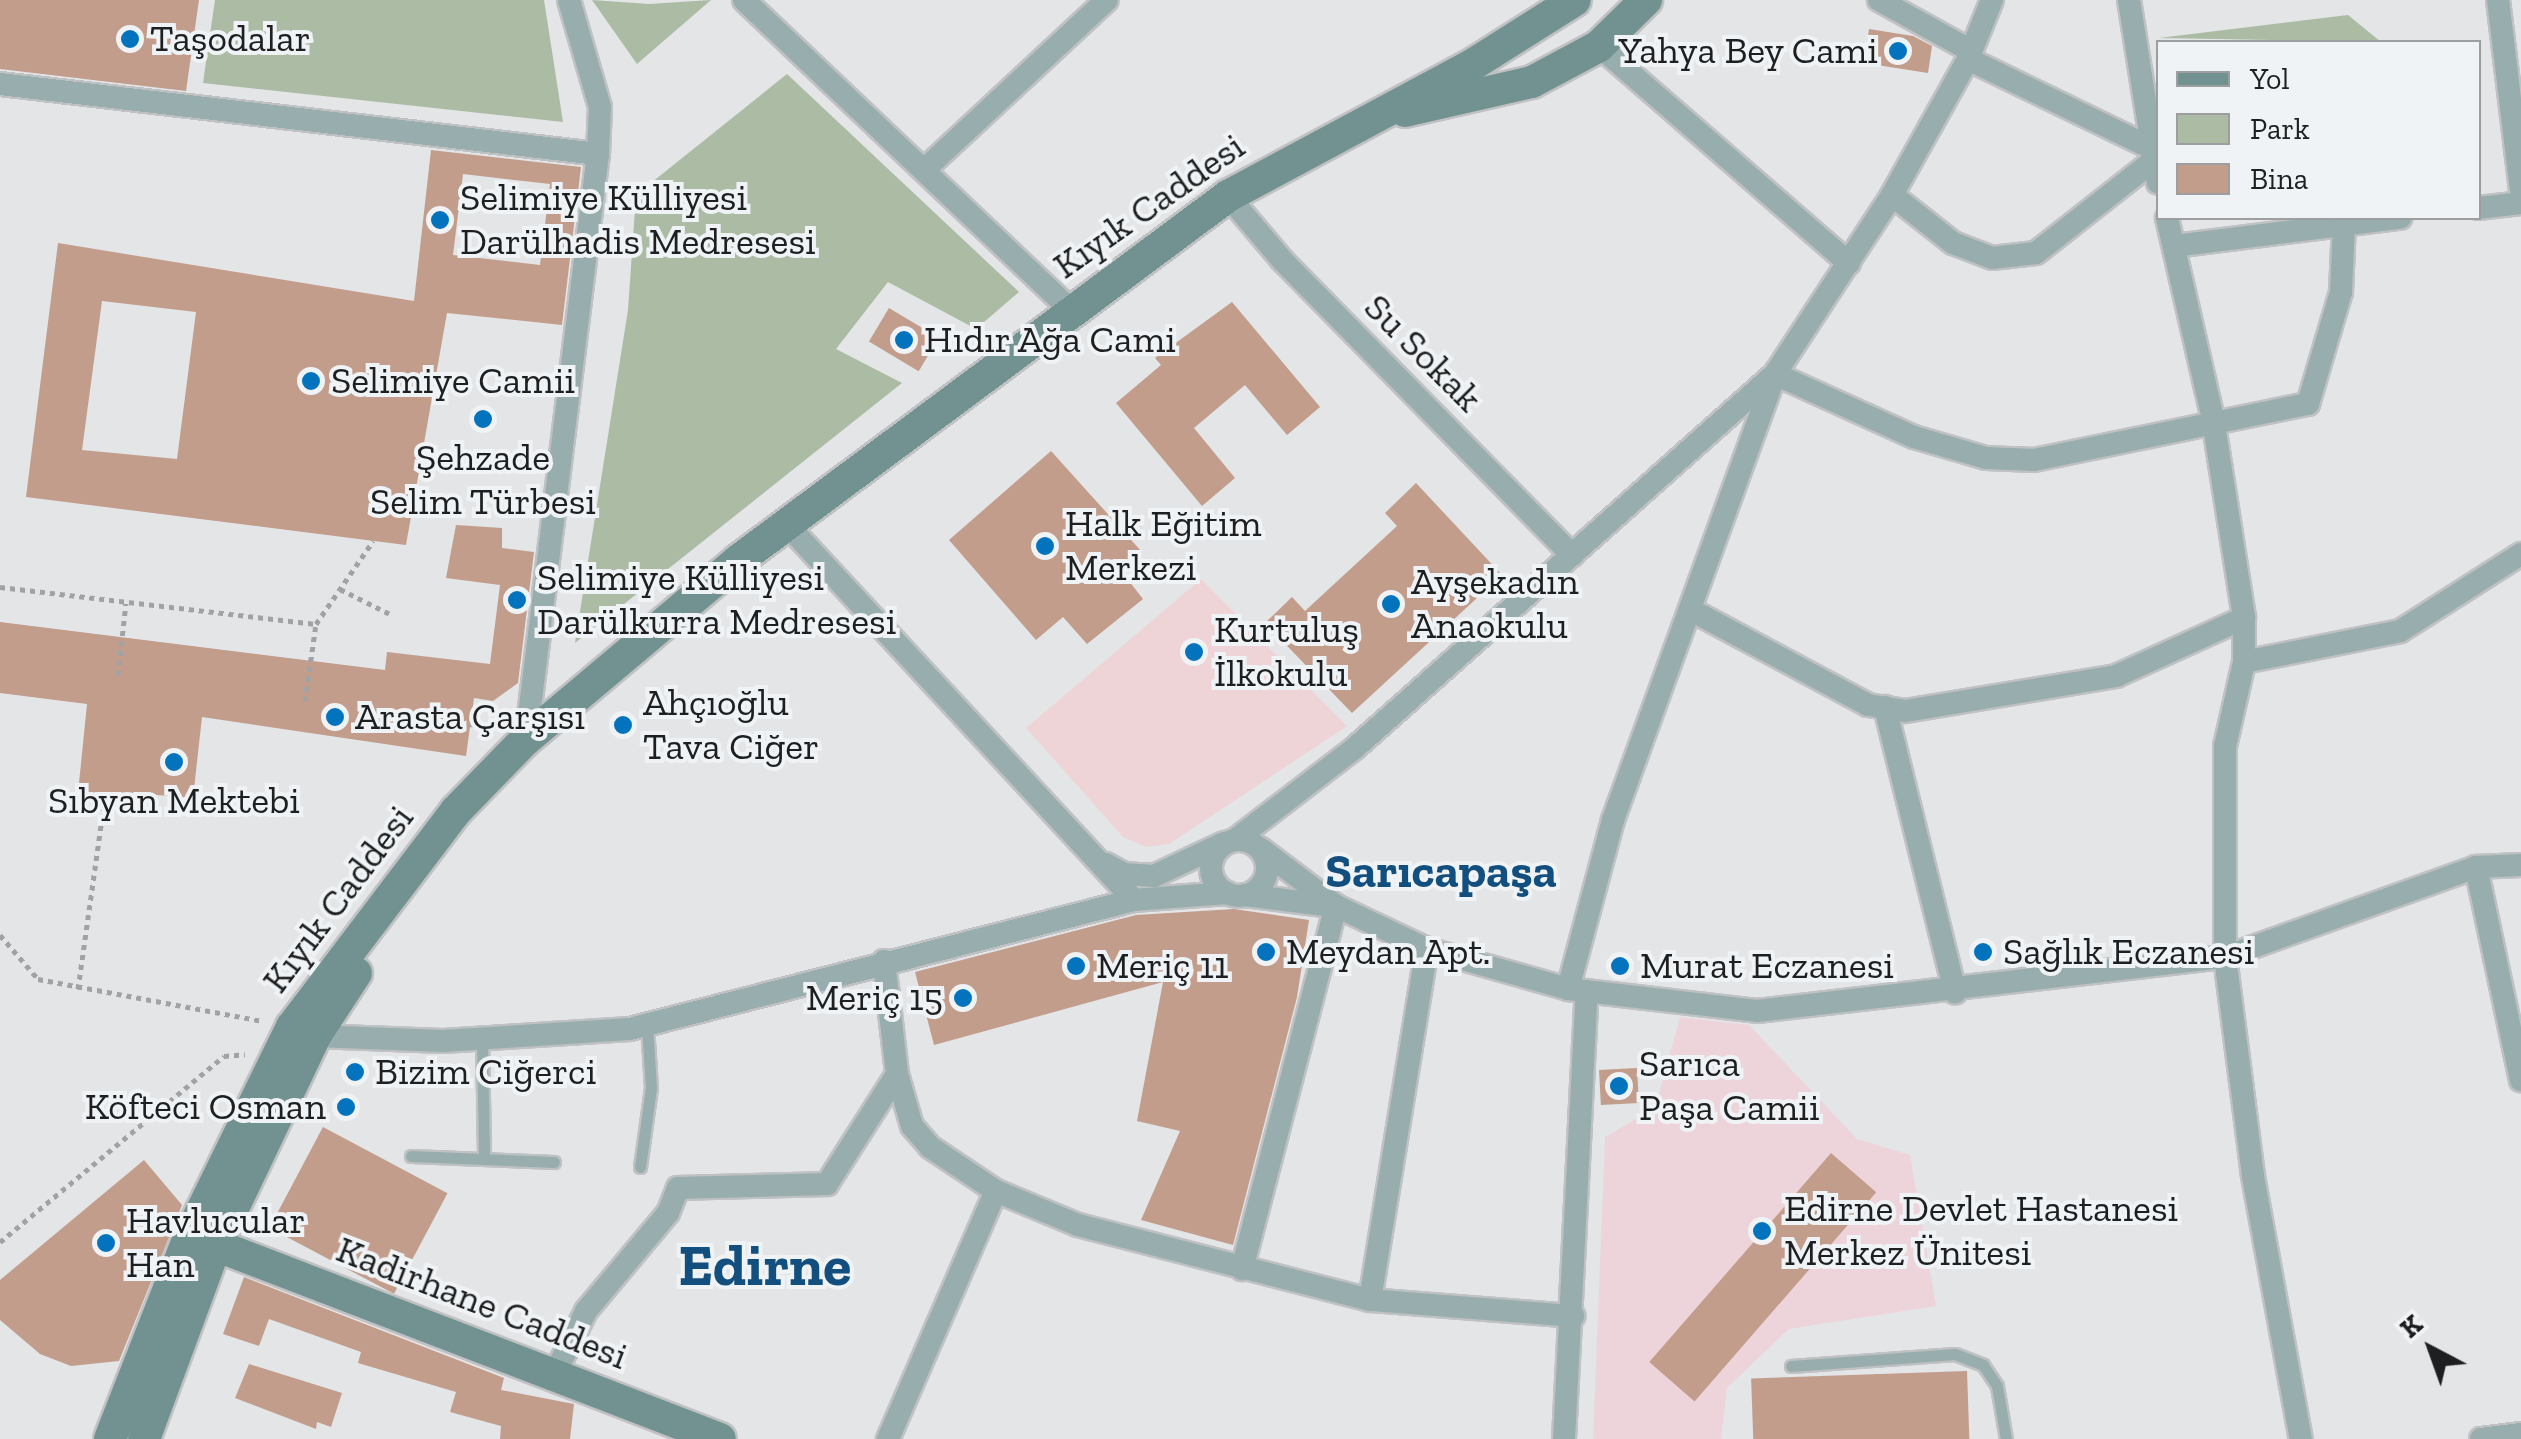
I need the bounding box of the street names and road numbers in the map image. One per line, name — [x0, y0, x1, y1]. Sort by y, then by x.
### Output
street label: Kıyık Caddesi — [1045, 123, 1253, 289]
street label: Su Sokak — [1355, 285, 1491, 421]
street label: Kıyık Caddesi — [253, 796, 423, 1002]
street label: Kadirhane Caddesi — [330, 1227, 634, 1379]

